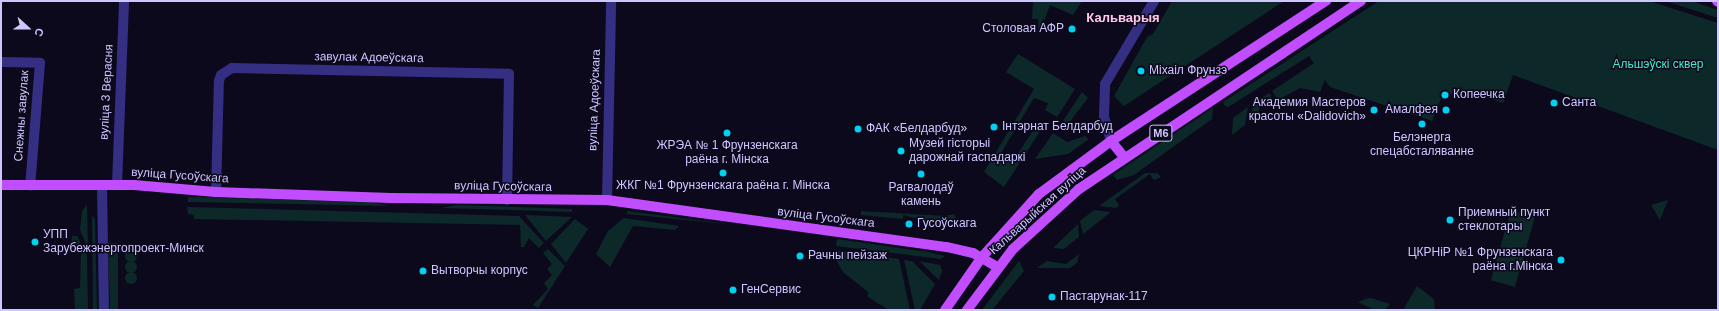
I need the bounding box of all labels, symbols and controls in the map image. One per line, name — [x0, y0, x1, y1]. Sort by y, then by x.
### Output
north arrow — [8, 8, 48, 48]
district label: Кальварыя — [1086, 10, 1160, 26]
place label: Столовая АФР — [982, 22, 1064, 36]
marker: Столовая АФР — [1067, 24, 1077, 34]
text: С — [32, 26, 46, 38]
street label: вуліца 3 Верасня — [97, 44, 117, 140]
street label: вуліца Адоеўскага — [586, 49, 604, 151]
street label: завулак Адоеўскага — [314, 50, 424, 66]
park label: Альшэўскі сквер — [1612, 58, 1704, 72]
place label: Міхаіл Фрунзэ — [1149, 64, 1227, 78]
marker: Міхаіл Фрунзэ — [1136, 66, 1146, 76]
street label: Снежны завулак — [12, 70, 32, 162]
place label: Копеечка — [1453, 88, 1505, 102]
marker: Копеечка — [1440, 90, 1450, 100]
place label: Академия Мастеров красоты «Dalidovich» — [1249, 96, 1366, 124]
place label: Санта — [1562, 96, 1596, 110]
marker: Санта — [1549, 98, 1559, 108]
place label: Амалфея — [1385, 103, 1438, 117]
marker: Академия Мастеров красоты «Dalidovich» — [1369, 105, 1379, 115]
marker: Амалфея — [1441, 105, 1451, 115]
marker: Белэнерга спецабсталяванне — [1417, 119, 1427, 129]
place label: Інтэрнат Белдарбуд — [1002, 120, 1113, 134]
place label: ФАК «Белдарбуд» — [866, 122, 967, 136]
marker: Інтэрнат Белдарбуд — [989, 122, 999, 132]
marker: ФАК «Белдарбуд» — [853, 124, 863, 134]
road number: М6 — [1149, 124, 1173, 142]
marker: ЖРЭА № 1 Фрунзенскага раёна г. Мінска — [722, 128, 732, 138]
place label: Белэнерга спецабсталяванне — [1370, 131, 1474, 159]
place label: Музей гісторыі дарожнай гаспадаркі — [909, 137, 1025, 165]
place label: ЖРЭА № 1 Фрунзенскага раёна г. Мінска — [656, 139, 798, 167]
marker: Музей гісторыі дарожнай гаспадаркі — [896, 146, 906, 156]
street label: Кальварыйская вуліца — [987, 164, 1089, 258]
street label: вуліца Гусоўскага — [131, 165, 229, 187]
marker: ЖКГ №1 Фрунзенскага раёна г. Мінска — [718, 168, 728, 178]
marker: Рагвалодаў камень — [916, 169, 926, 179]
street label: вуліца Гусоўскага — [454, 179, 552, 195]
place label: ЖКГ №1 Фрунзенскага раёна г. Мінска — [616, 179, 830, 193]
place label: Рагвалодаў камень — [889, 181, 953, 209]
street label: вуліца Гусоўскага — [777, 205, 875, 231]
place label: Приемный пункт стеклотары — [1458, 206, 1550, 234]
marker: Приемный пункт стеклотары — [1445, 215, 1455, 225]
place label: Гусоўскага — [917, 217, 976, 231]
marker: Гусоўскага — [904, 219, 914, 229]
place label: УПП Зарубежэнергопроект-Минск — [43, 228, 204, 256]
marker: УПП Зарубежэнергопроект-Минск — [30, 237, 40, 247]
place label: ЦКРНіР №1 Фрунзенскага раёна г.Мінска — [1408, 246, 1553, 274]
place label: Рачны пейзаж — [808, 249, 887, 263]
marker: Рачны пейзаж — [795, 251, 805, 261]
marker: ЦКРНіР №1 Фрунзенскага раёна г.Мінска — [1556, 255, 1566, 265]
place label: Вытворчы корпус — [431, 264, 528, 278]
marker: Вытворчы корпус — [418, 266, 428, 276]
place label: ГенСервис — [741, 283, 801, 297]
marker: ГенСервис — [728, 285, 738, 295]
place label: Пастарунак-117 — [1060, 290, 1148, 304]
marker: Пастарунак-117 — [1047, 292, 1057, 302]

